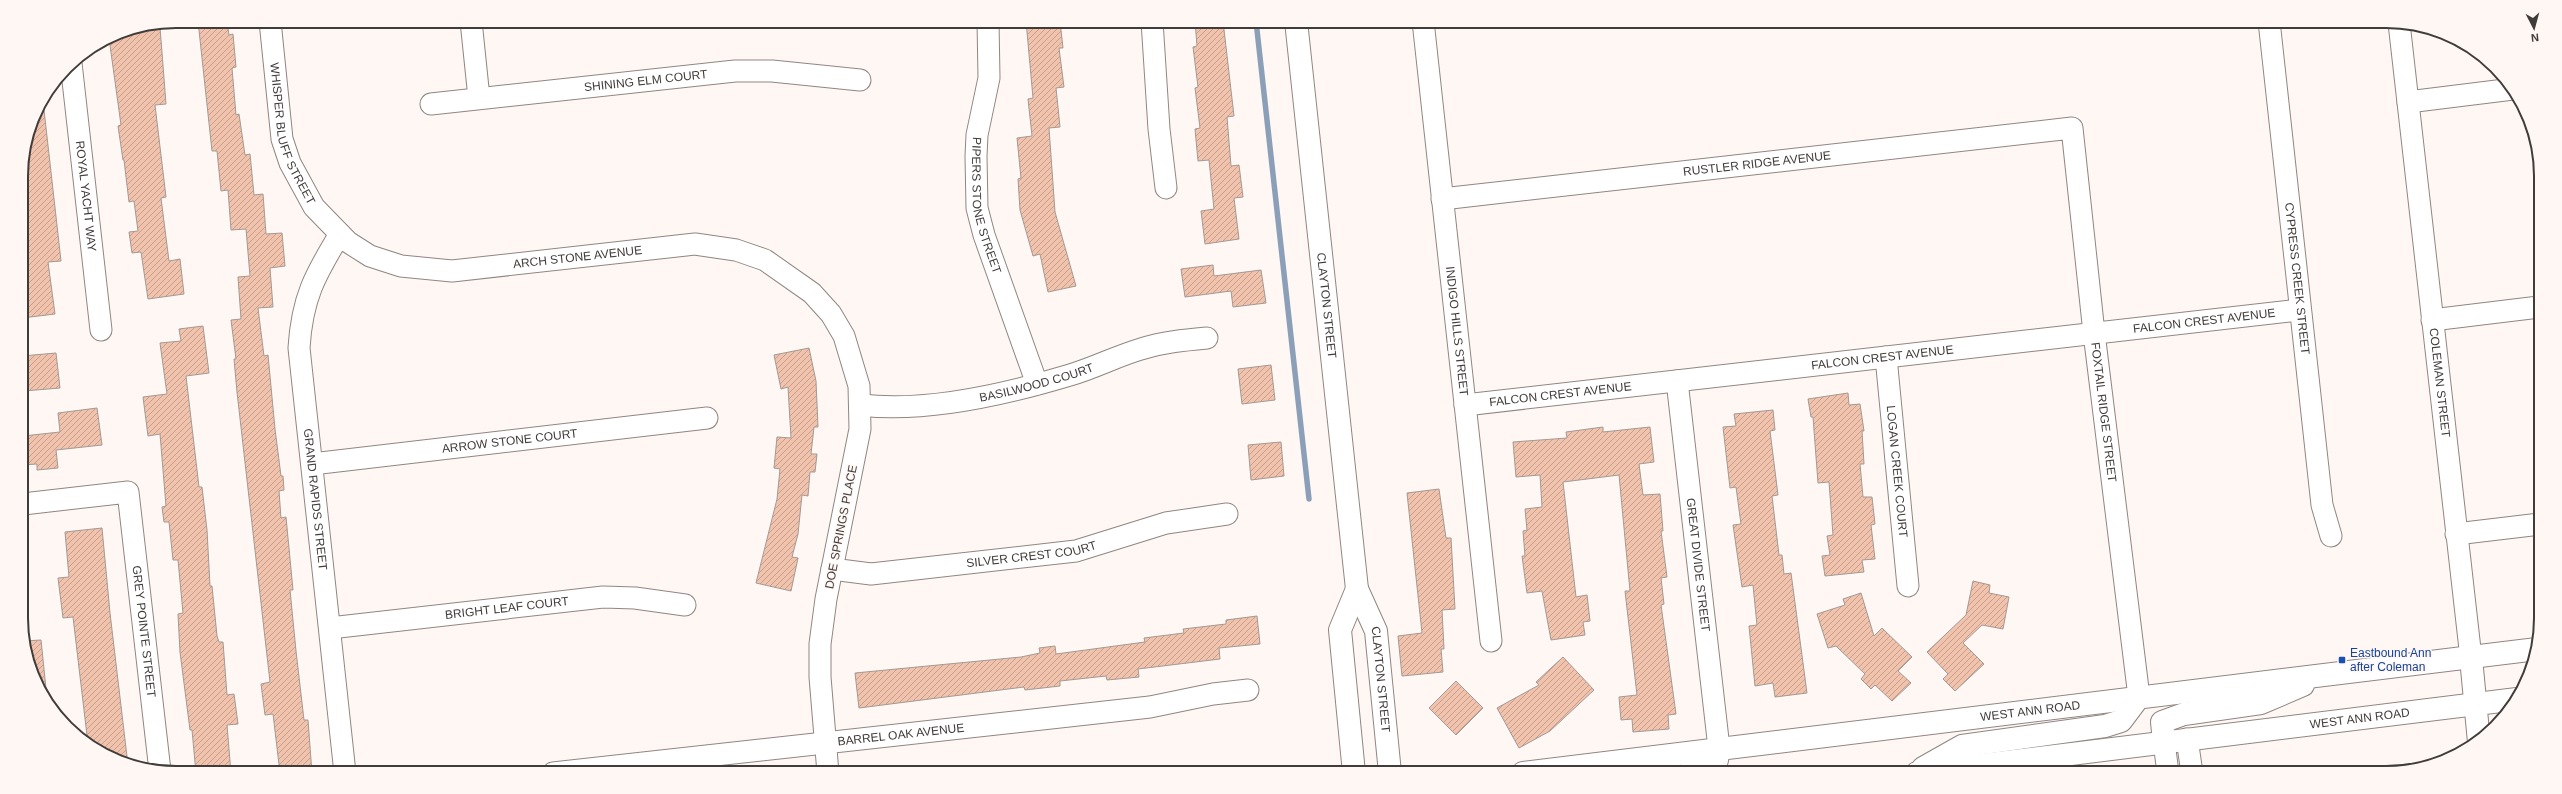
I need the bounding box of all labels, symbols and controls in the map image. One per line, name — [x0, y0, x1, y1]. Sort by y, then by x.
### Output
north arrow — [2514, 8, 2554, 48]
text: N — [2530, 32, 2540, 44]
street label: WHISPER BLUFF STREET — [267, 62, 319, 207]
street label: SHINING ELM COURT — [583, 67, 709, 94]
street label: PIPERS STONE STREET — [969, 137, 1004, 276]
street label: ROYAL YACHT WAY — [73, 140, 99, 252]
street label: RUSTLER RIDGE AVENUE — [1682, 148, 1832, 179]
street label: CYPRESS CREEK STREET — [2282, 202, 2313, 356]
street label: ARCH STONE AVENUE — [512, 243, 643, 271]
street label: CLAYTON STREET — [1314, 252, 1339, 360]
street label: INDIGO HILLS STREET — [1443, 266, 1471, 397]
street label: FALCON CREST AVENUE — [2132, 306, 2276, 336]
street label: COLEMAN STREET — [2427, 327, 2453, 439]
street label: FOXTAIL RIDGE STREET — [2088, 341, 2119, 484]
street label: FALCON CREST AVENUE — [1810, 342, 1954, 373]
street label: BASILWOOD COURT — [978, 360, 1096, 405]
street label: FALCON CREST AVENUE — [1489, 379, 1632, 409]
street label: LOGAN CREEK COURT — [1884, 405, 1910, 539]
street label: ARROW STONE COURT — [441, 426, 579, 456]
street label: GRAND RAPIDS STREET — [301, 428, 330, 571]
street label: DOE SPRINGS PLACE — [822, 464, 860, 590]
street label: GREAT DIVIDE STREET — [1683, 497, 1713, 633]
street label: SILVER CREST COURT — [966, 538, 1099, 570]
street label: GREY POINTE STREET — [129, 565, 159, 699]
street label: BRIGHT LEAF COURT — [444, 594, 570, 622]
street label: CLAYTON STREET — [1368, 624, 1393, 734]
place label: Eastbound Ann after Coleman — [2350, 646, 2431, 674]
marker: Eastbound Ann after Coleman — [2337, 655, 2347, 665]
street label: WEST ANN ROAD — [1979, 698, 2081, 724]
street label: WEST ANN ROAD — [2309, 705, 2411, 732]
street label: BARREL OAK AVENUE — [837, 721, 965, 749]

